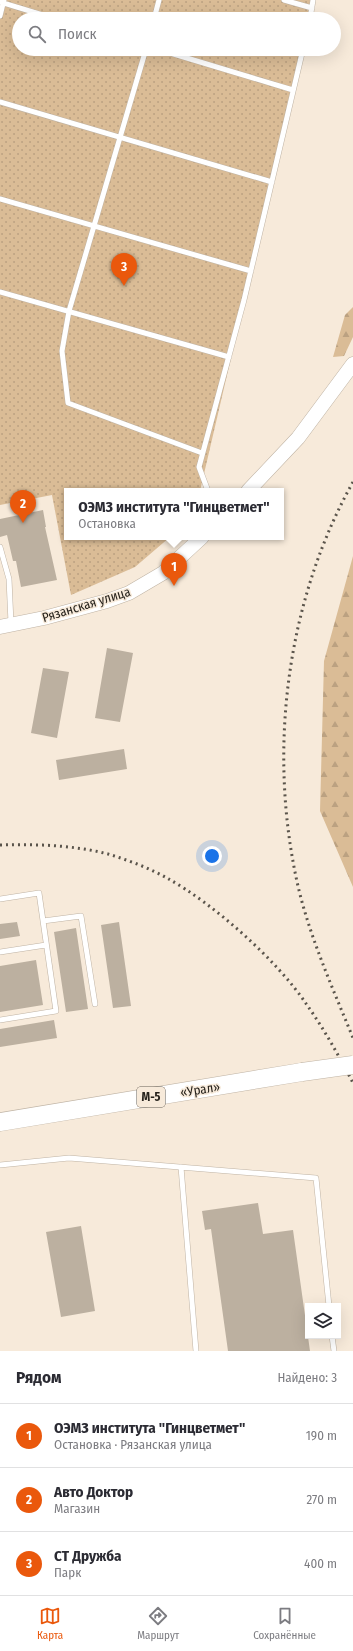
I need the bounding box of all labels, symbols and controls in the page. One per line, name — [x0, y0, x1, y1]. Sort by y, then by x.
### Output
search box — [12, 12, 341, 56]
icon: search — [26, 23, 48, 45]
text: Поиск — [58, 25, 96, 43]
pin: 3 — [111, 253, 137, 286]
popup — [64, 488, 284, 540]
pin: 2 — [10, 490, 36, 523]
text: ОЭМЗ института "Гинцветмет" — [78, 498, 270, 516]
text: Остановка — [78, 516, 136, 531]
pin: 1 — [161, 553, 187, 586]
street label: Рязанская улица — [40, 584, 132, 625]
your location — [202, 846, 222, 866]
street label: «Урал» — [179, 1079, 221, 1100]
road number: М-5 — [137, 1087, 165, 1107]
map controls — [305, 1303, 341, 1339]
button: layers — [305, 1303, 341, 1339]
text: Рядом — [16, 1367, 61, 1388]
text: Найдено: 3 — [277, 1370, 337, 1385]
text: ОЭМЗ института "Гинцветмет" — [54, 1419, 245, 1437]
text: 1 — [26, 1428, 32, 1443]
text: 190 m — [306, 1428, 337, 1443]
text: Остановка · Рязанская улица — [54, 1437, 212, 1452]
text: Авто Доктор — [54, 1483, 133, 1501]
text: 2 — [26, 1492, 32, 1507]
text: 270 m — [306, 1492, 337, 1507]
text: Магазин — [54, 1501, 100, 1516]
text: СТ Дружба — [54, 1547, 121, 1565]
text: 3 — [26, 1556, 32, 1571]
text: 400 m — [304, 1556, 337, 1571]
text: Парк — [54, 1565, 81, 1580]
tab: Карта — [37, 1605, 63, 1642]
tab: Маршрут — [137, 1605, 179, 1642]
tab: Сохранённые — [253, 1605, 316, 1642]

